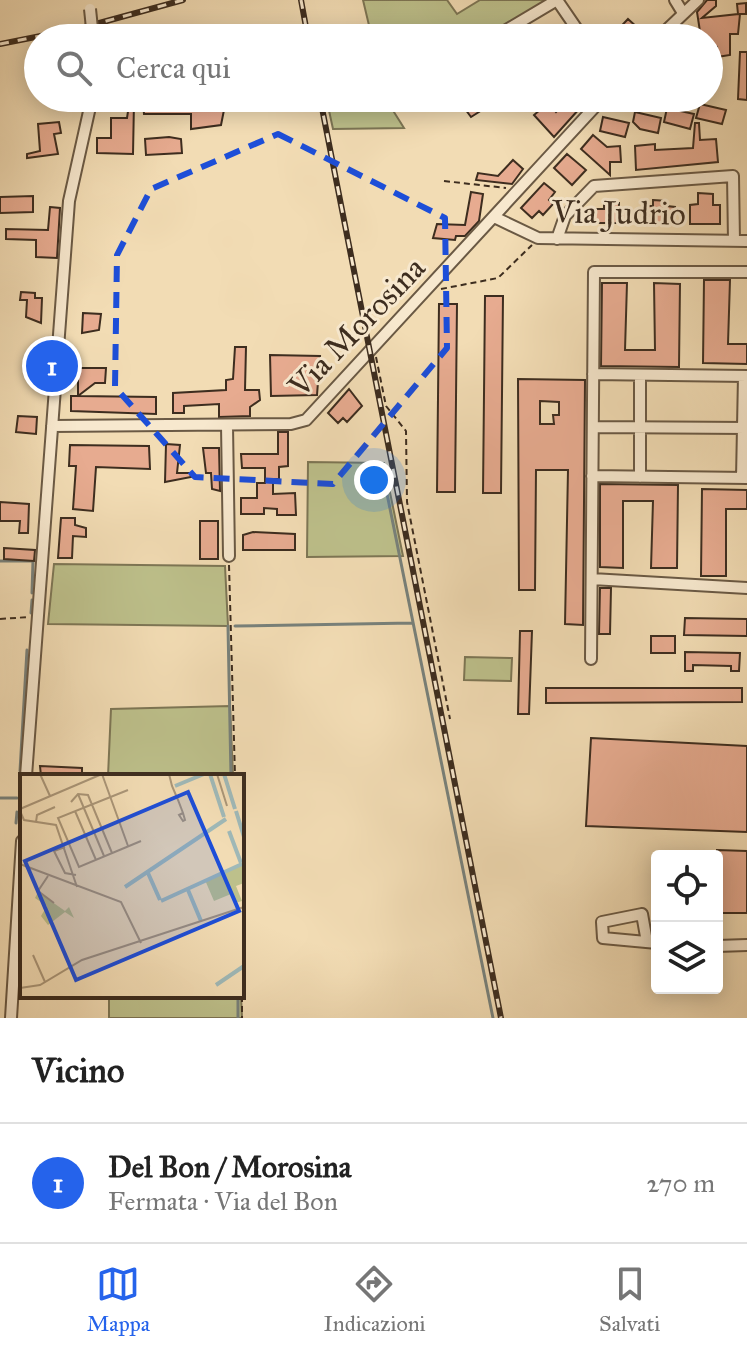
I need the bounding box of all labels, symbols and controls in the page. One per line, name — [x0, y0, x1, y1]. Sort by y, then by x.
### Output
search box — [24, 24, 723, 112]
icon: search — [52, 46, 96, 90]
text: Cerca qui — [116, 50, 230, 86]
street label: Via Judrio — [551, 192, 686, 234]
street label: Via Morosina — [280, 248, 434, 406]
pin: 1 — [26, 336, 78, 396]
your location — [354, 460, 394, 500]
inset map — [20, 774, 244, 998]
map controls — [651, 850, 723, 994]
button: locate — [651, 850, 723, 922]
button: layers — [651, 922, 723, 994]
text: Vicino — [32, 1050, 124, 1091]
text: Del Bon / Morosina — [108, 1149, 352, 1185]
text: 1 — [53, 1167, 63, 1199]
text: 270 m — [646, 1167, 715, 1199]
text: Fermata · Via del Bon — [108, 1185, 338, 1217]
tab: Mappa — [87, 1262, 150, 1337]
tab: Indicazioni — [323, 1262, 426, 1337]
tab: Salvati — [599, 1262, 660, 1337]

